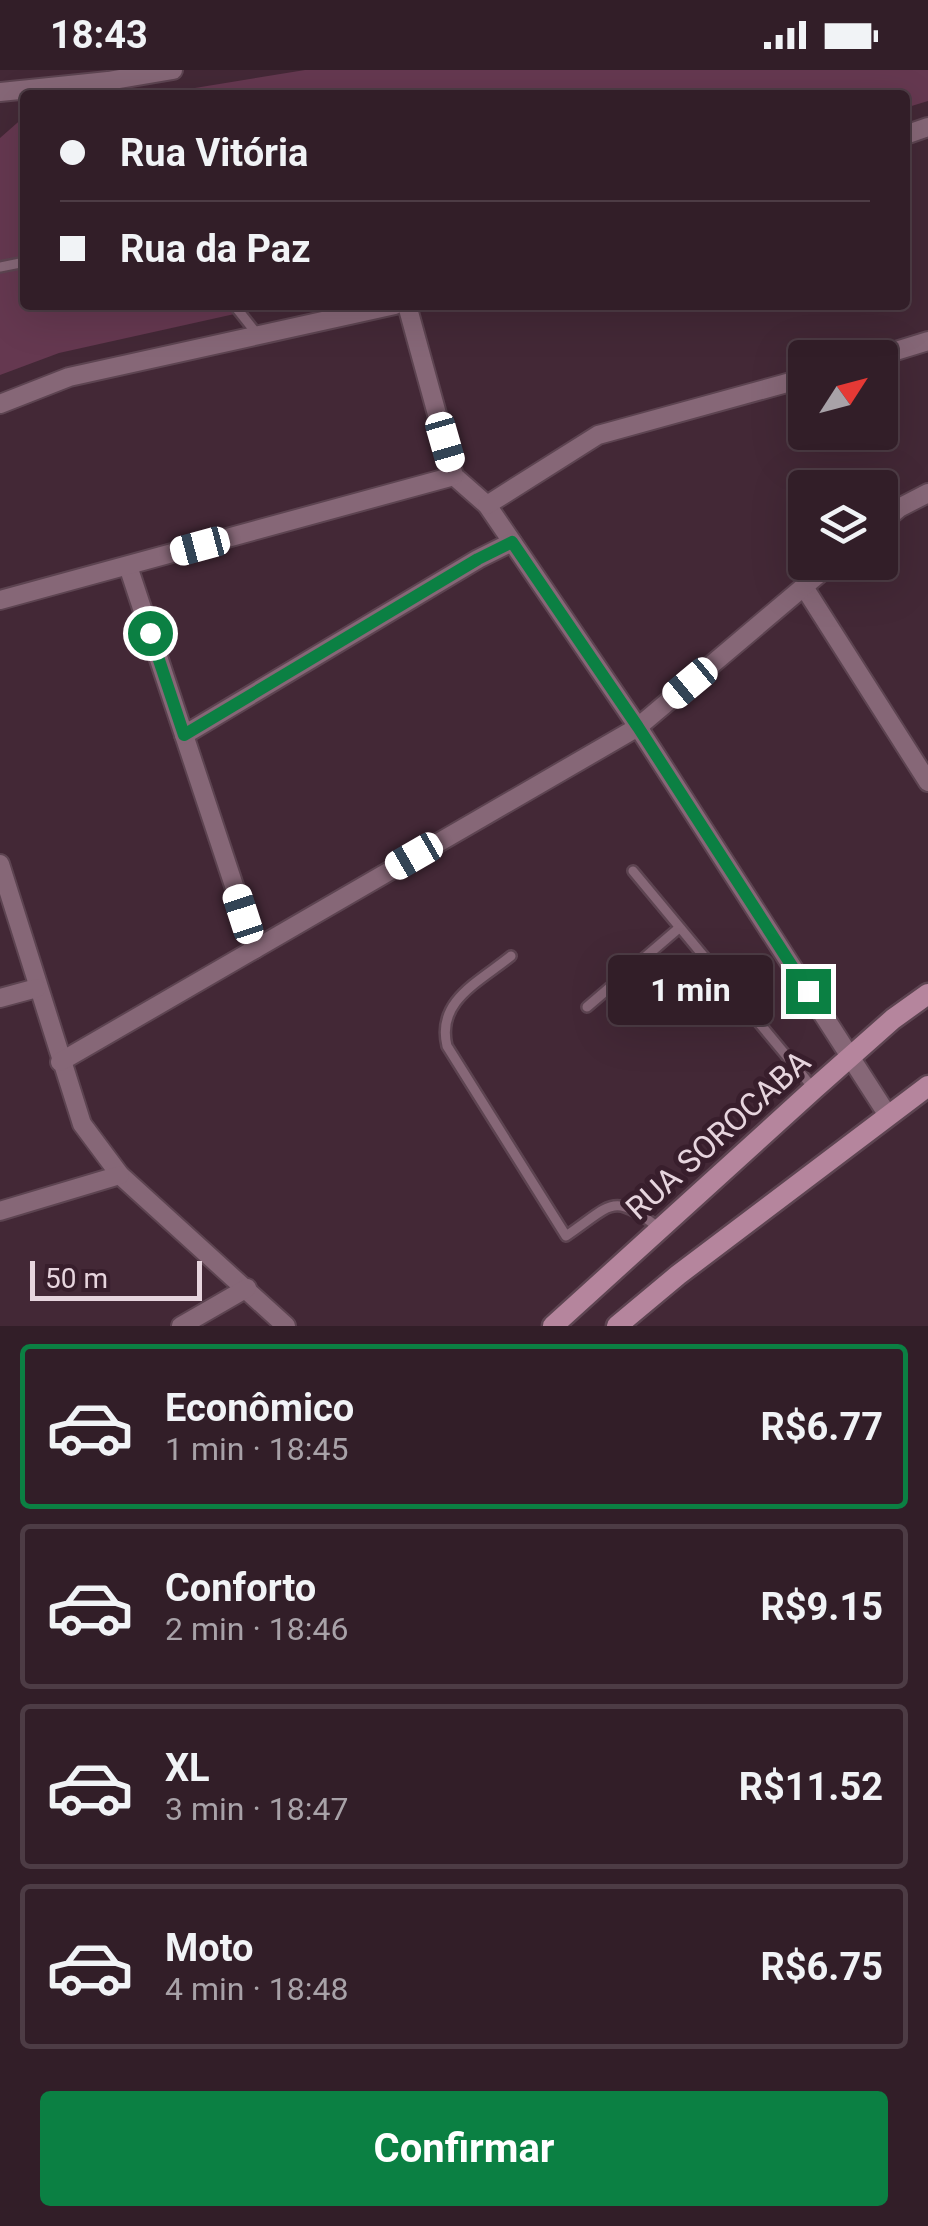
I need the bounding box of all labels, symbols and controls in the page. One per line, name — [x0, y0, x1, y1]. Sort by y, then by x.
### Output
text: 18:43 — [50, 13, 148, 57]
text: Rua Vitória — [120, 131, 308, 175]
text: Rua da Paz — [120, 227, 311, 271]
north arrow — [788, 340, 898, 450]
map controls — [788, 340, 898, 580]
car — [422, 409, 468, 475]
button: layers — [788, 470, 898, 580]
car — [167, 524, 233, 568]
route start — [128, 611, 173, 656]
car — [657, 652, 723, 714]
car — [381, 828, 447, 884]
car — [219, 881, 267, 947]
callout: 1 min — [608, 956, 773, 1026]
route end — [786, 969, 831, 1014]
text: 1 min — [650, 971, 731, 1009]
street label: RUA SOROCABA — [618, 1042, 818, 1227]
scale bar — [30, 1256, 202, 1300]
text: 50 m — [45, 1262, 108, 1295]
icon: car — [45, 1382, 135, 1472]
text: Econômico — [165, 1386, 354, 1430]
text: R$6.77 — [760, 1405, 883, 1449]
text: 1 min · 18:45 — [165, 1430, 348, 1468]
icon: car — [45, 1562, 135, 1652]
text: Conforto — [165, 1566, 316, 1610]
text: R$9.15 — [760, 1585, 883, 1629]
text: 2 min · 18:46 — [165, 1610, 348, 1648]
icon: car — [45, 1742, 135, 1832]
text: XL — [165, 1746, 210, 1790]
text: R$11.52 — [739, 1765, 883, 1809]
text: 3 min · 18:47 — [165, 1790, 348, 1828]
icon: car — [45, 1922, 135, 2012]
text: Moto — [165, 1926, 254, 1970]
text: R$6.75 — [760, 1945, 883, 1989]
text: 4 min · 18:48 — [165, 1970, 348, 2008]
button: Confirmar — [40, 2091, 888, 2206]

